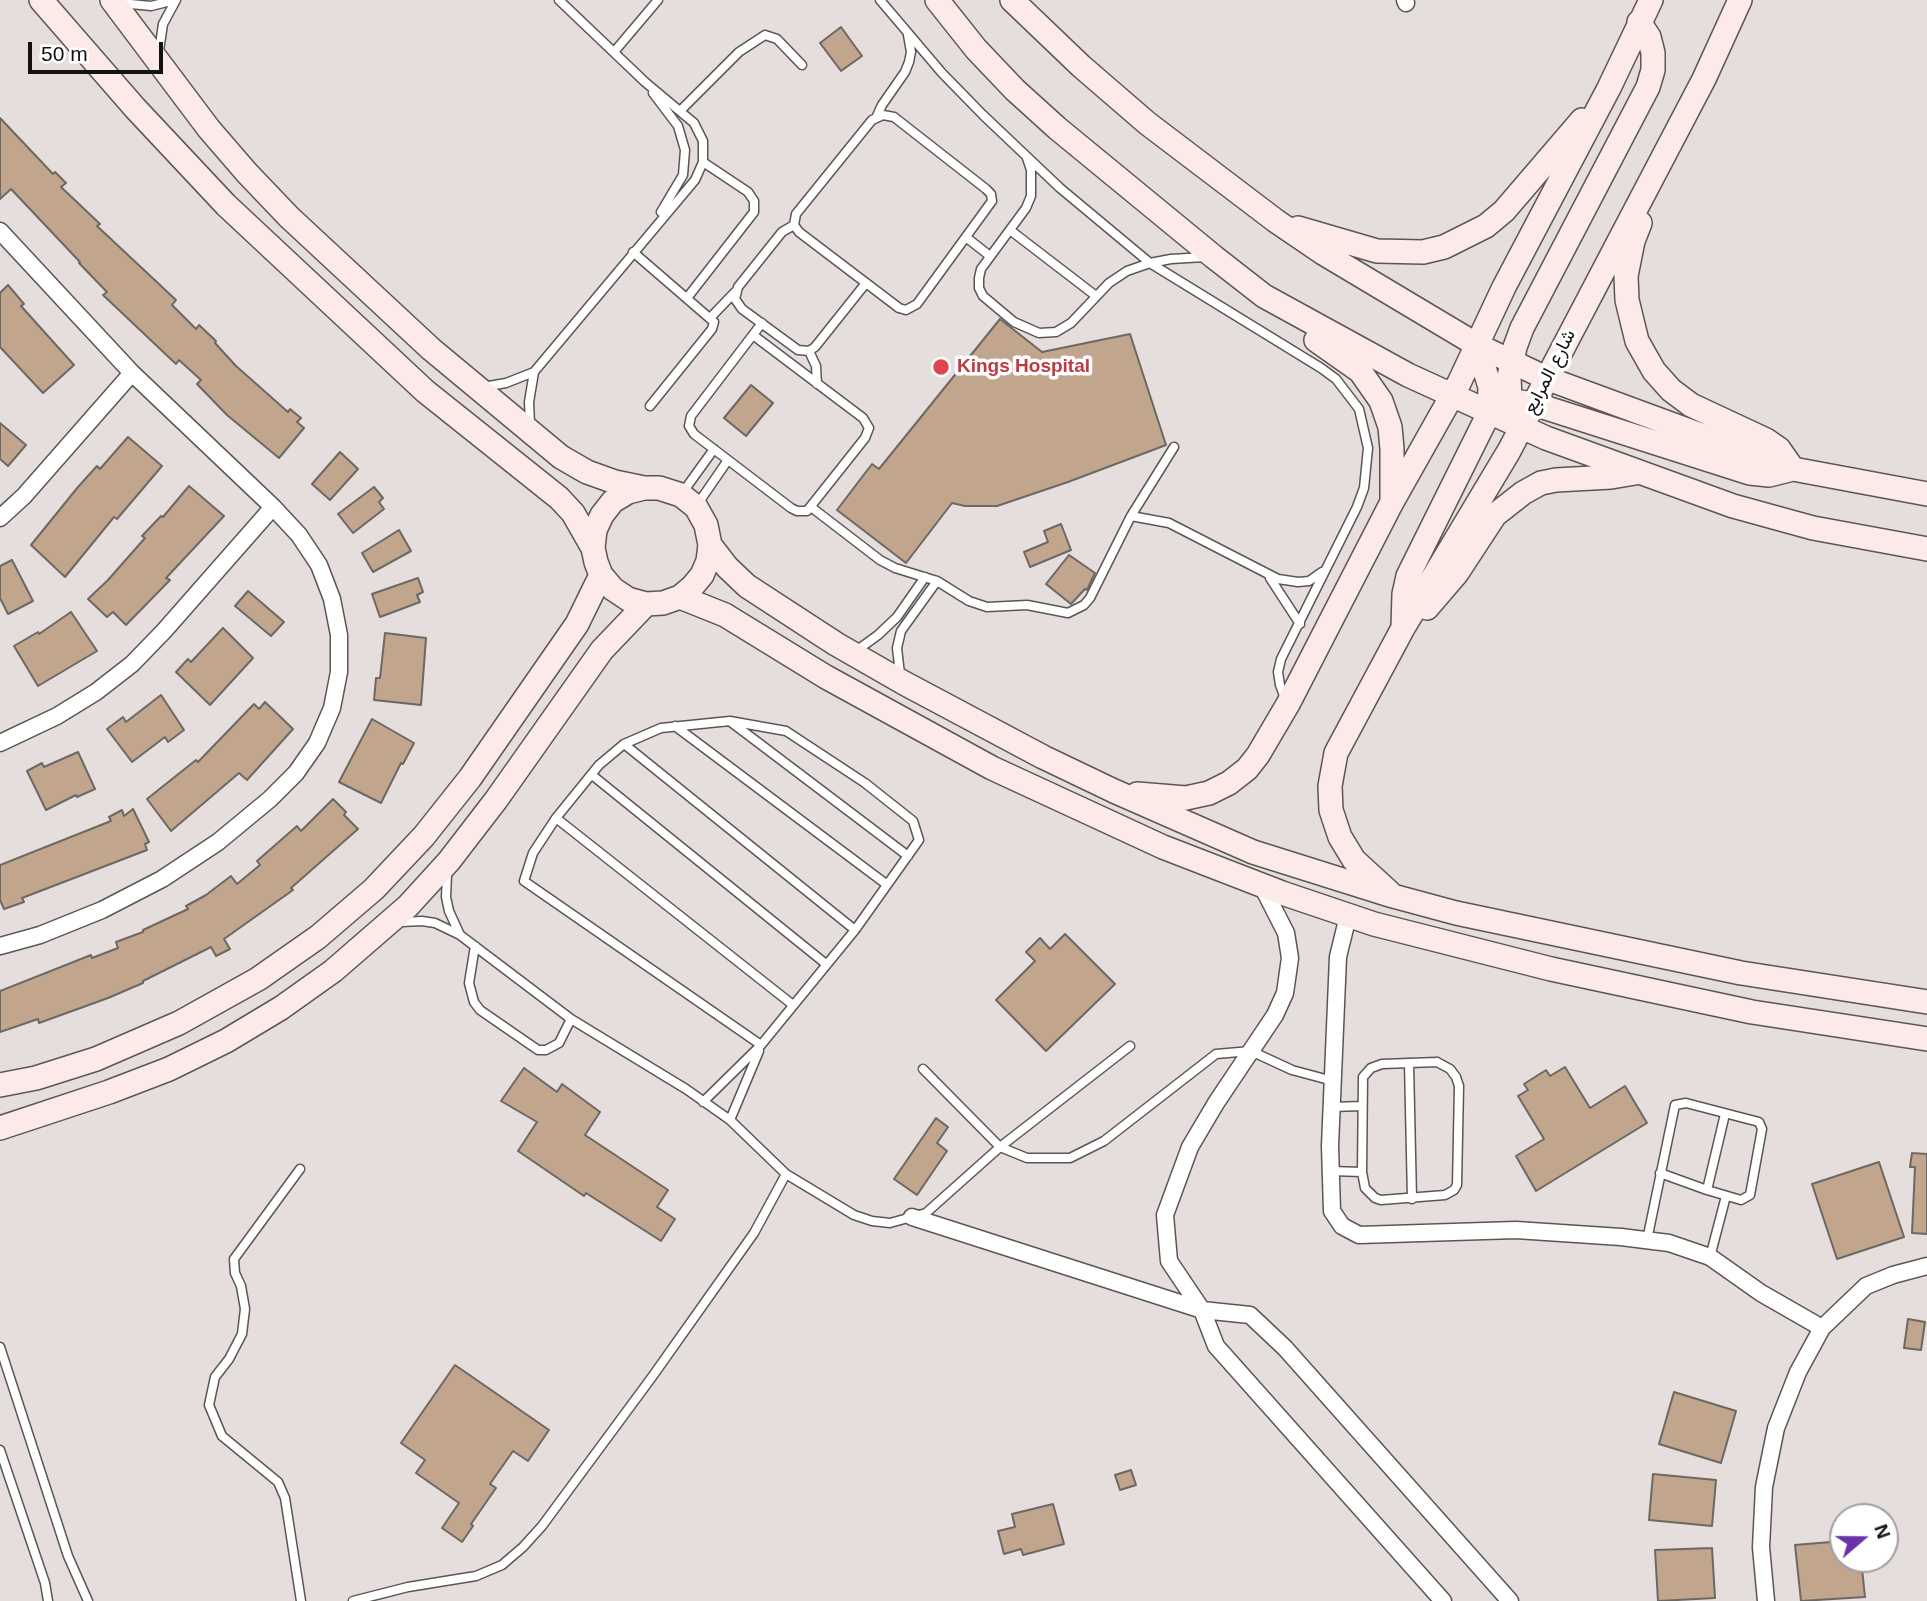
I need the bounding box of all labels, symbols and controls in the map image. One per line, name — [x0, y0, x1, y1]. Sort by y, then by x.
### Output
scale bar — [32, 28, 166, 72]
text: 50 m — [41, 42, 88, 65]
street label: شارع المرابع — [1519, 326, 1581, 418]
place label: Kings Hospital — [957, 356, 1090, 378]
marker: Kings Hospital — [931, 357, 951, 377]
north arrow — [1829, 1503, 1899, 1573]
text: N — [1870, 1521, 1895, 1541]

